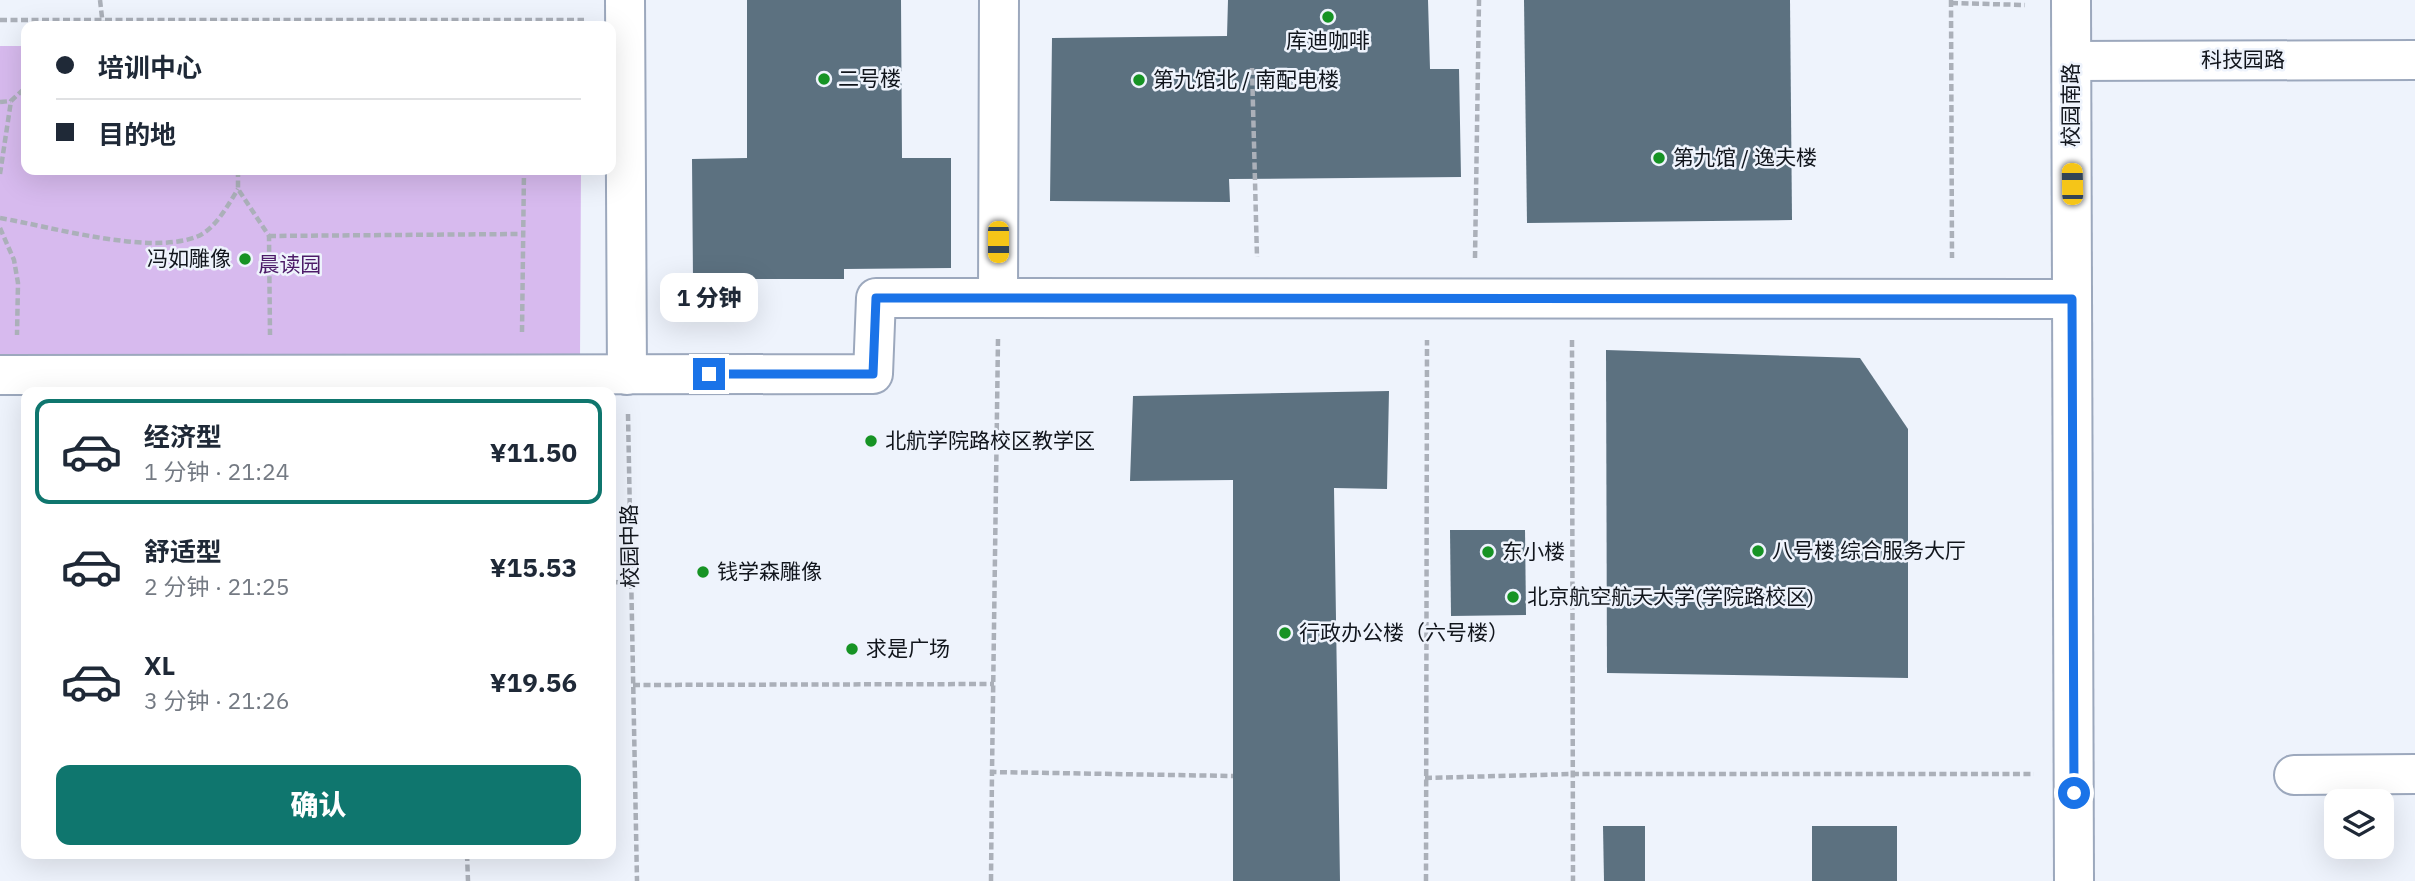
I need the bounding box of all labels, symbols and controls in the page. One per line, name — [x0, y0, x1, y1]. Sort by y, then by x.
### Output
marker: 库迪咖啡 — [1320, 9, 1336, 25]
place label: 库迪咖啡 — [1286, 26, 1370, 54]
street label: 科技园路 — [2201, 45, 2285, 73]
text: 培训中心 — [98, 50, 202, 84]
street label: 校园南路 — [2056, 63, 2084, 147]
place label: 二号楼 — [838, 64, 901, 92]
place label: 第九馆北 / 南配电楼 — [1153, 65, 1339, 93]
marker: 二号楼 — [816, 71, 832, 87]
marker: 第九馆北 / 南配电楼 — [1131, 72, 1147, 88]
text: 目的地 — [98, 117, 176, 151]
place label: 第九馆 / 逸夫楼 — [1673, 143, 1817, 171]
marker: 第九馆 / 逸夫楼 — [1651, 150, 1667, 166]
car — [2062, 163, 2083, 205]
car — [988, 221, 1009, 263]
place label: 冯如雕像 — [147, 244, 231, 272]
park label: 晨读园 — [259, 250, 322, 278]
marker: 冯如雕像 — [237, 251, 253, 267]
callout: 1 分钟 — [660, 272, 758, 322]
text: 1 分钟 — [676, 282, 742, 312]
route end — [693, 358, 725, 390]
text: 经济型 — [144, 419, 222, 453]
icon: car — [60, 420, 123, 483]
place label: 北航学院路校区教学区 — [885, 426, 1095, 454]
marker: 北航学院路校区教学区 — [863, 433, 879, 449]
text: ¥11.50 — [490, 435, 577, 469]
text: 1 分钟 · 21:24 — [144, 456, 290, 486]
street label: 校园中路 — [614, 504, 644, 588]
text: 舒适型 — [144, 534, 222, 568]
icon: car — [60, 535, 123, 598]
place label: 八号楼 综合服务大厅 — [1772, 536, 1966, 564]
place label: 东小楼 — [1502, 537, 1565, 565]
marker: 八号楼 综合服务大厅 — [1750, 543, 1766, 559]
marker: 东小楼 — [1480, 544, 1496, 560]
text: ¥15.53 — [490, 550, 577, 584]
place label: 钱学森雕像 — [717, 557, 822, 585]
marker: 钱学森雕像 — [695, 564, 711, 580]
text: 2 分钟 · 21:25 — [144, 571, 290, 601]
place label: 北京航空航天大学(学院路校区) — [1527, 582, 1814, 610]
marker: 北京航空航天大学(学院路校区) — [1505, 589, 1521, 605]
place label: 行政办公楼（六号楼） — [1299, 618, 1509, 646]
marker: 行政办公楼（六号楼） — [1277, 625, 1293, 641]
place label: 求是广场 — [866, 634, 950, 662]
marker: 求是广场 — [844, 641, 860, 657]
text: XL — [144, 648, 175, 682]
icon: car — [60, 650, 123, 713]
text: ¥19.56 — [490, 665, 577, 699]
text: 3 分钟 · 21:26 — [144, 685, 290, 715]
button: 确认 — [56, 765, 581, 845]
route start — [2058, 777, 2090, 809]
map controls — [2324, 789, 2394, 859]
button: layers — [2324, 789, 2394, 859]

